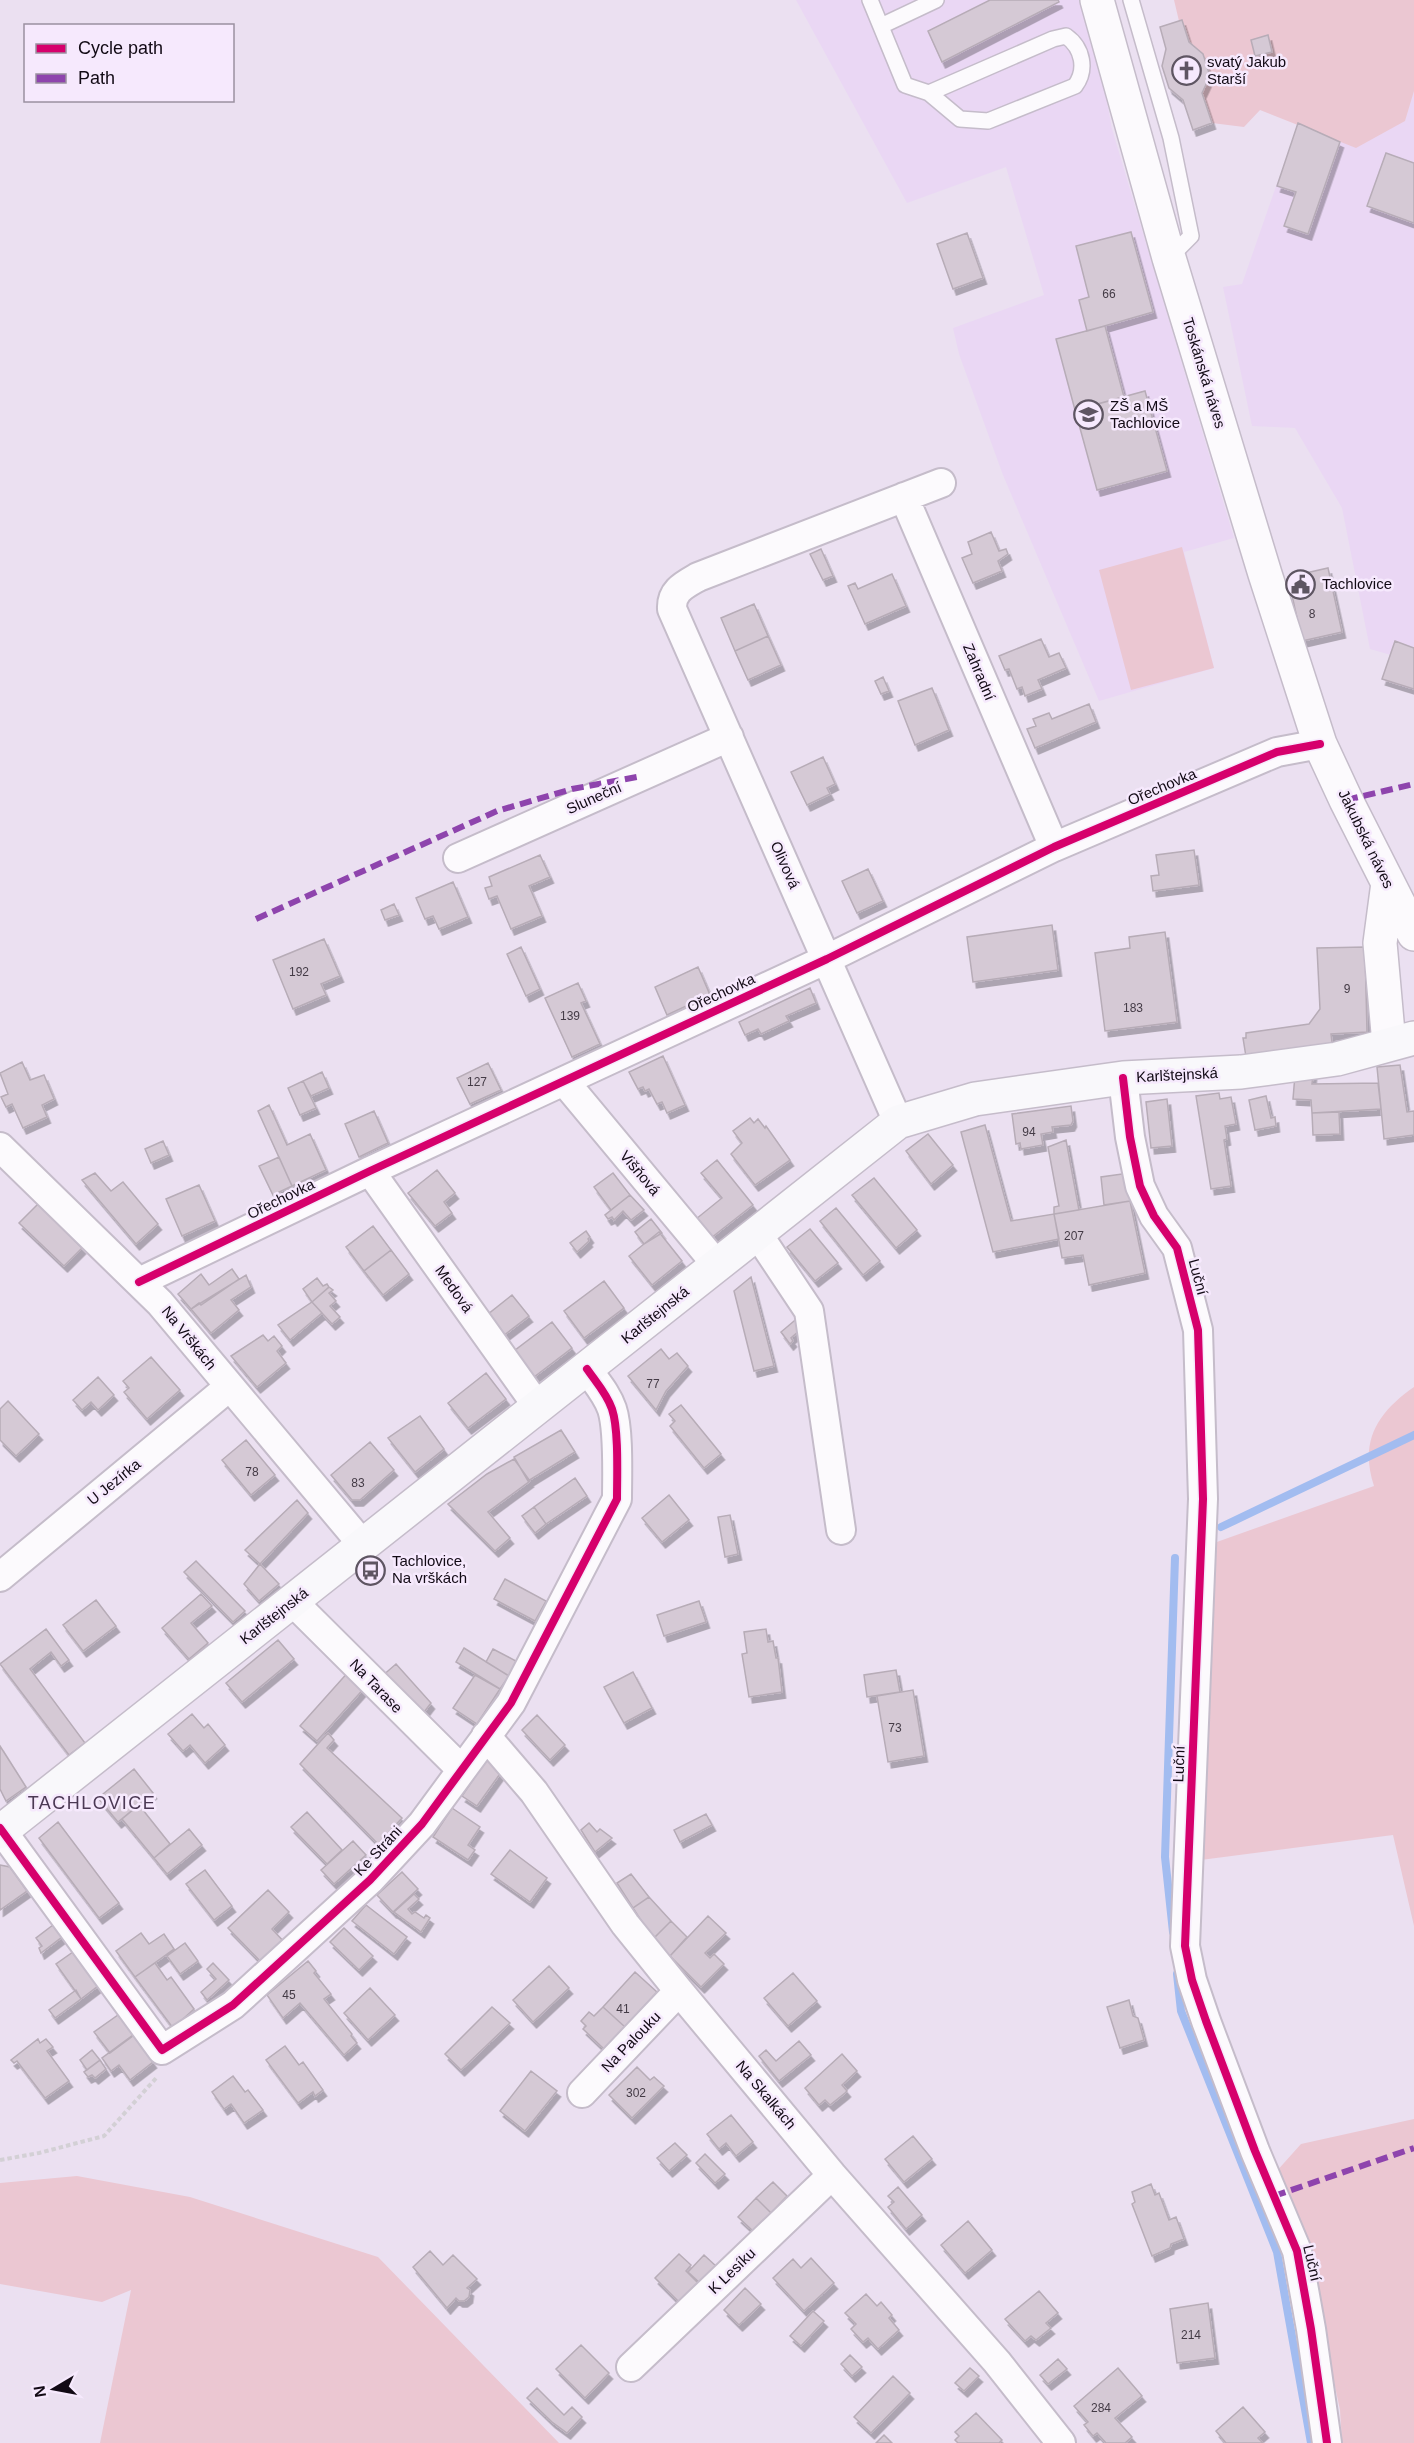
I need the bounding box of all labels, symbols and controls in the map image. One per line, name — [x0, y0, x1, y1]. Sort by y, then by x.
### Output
legend — [24, 24, 234, 102]
text: Cycle path — [78, 38, 163, 58]
place label: svatý Jakub Starší — [1207, 53, 1286, 87]
church icon: svatý Jakub Starší — [1170, 55, 1202, 87]
text: Path — [78, 68, 115, 88]
house number: 66 — [1102, 287, 1116, 301]
street label: Toskánská náves — [1180, 315, 1229, 430]
place label: ZŠ a MŠ Tachlovice — [1110, 397, 1180, 431]
school or university icon: ZŠ a MŠ Tachlovice — [1073, 399, 1105, 431]
public building icon: Tachlovice — [1285, 568, 1317, 600]
place label: Tachlovice — [1322, 575, 1392, 592]
house number: 8 — [1309, 607, 1316, 621]
street label: Zahradní — [960, 641, 999, 704]
street label: Ořechovka — [1125, 764, 1199, 809]
street label: Sluneční — [564, 778, 625, 817]
street label: Jakubská náves — [1335, 787, 1398, 891]
street label: Olivová — [768, 838, 804, 892]
house number: 192 — [289, 965, 309, 979]
street label: Ořechovka — [684, 969, 758, 1016]
house number: 9 — [1344, 982, 1351, 996]
house number: 183 — [1123, 1001, 1143, 1015]
house number: 139 — [560, 1009, 580, 1023]
street label: Karlštejnská — [1136, 1064, 1219, 1085]
house number: 127 — [467, 1075, 487, 1089]
house number: 94 — [1022, 1125, 1036, 1139]
street label: Višňová — [617, 1147, 664, 1199]
street label: Ořechovka — [244, 1175, 318, 1222]
house number: 207 — [1064, 1229, 1084, 1243]
street label: Luční — [1186, 1257, 1212, 1298]
street label: Medová — [432, 1262, 477, 1316]
street label: Karlštejnská — [618, 1282, 692, 1347]
street label: Na Vrškách — [159, 1302, 220, 1373]
house number: 77 — [646, 1377, 660, 1391]
street label: U Jezírka — [84, 1455, 144, 1508]
house number: 78 — [245, 1465, 259, 1479]
house number: 83 — [351, 1476, 365, 1490]
place label: Tachlovice, Na vrškách — [392, 1552, 467, 1586]
bus stop icon: Tachlovice, Na vrškách — [355, 1554, 387, 1586]
street label: Karlštejnská — [236, 1583, 312, 1647]
street label: Na Tarase — [347, 1655, 406, 1716]
house number: 73 — [888, 1721, 902, 1735]
street label: Luční — [1169, 1745, 1188, 1783]
district label: TACHLOVICE — [28, 1793, 156, 1813]
street label: Ke Stráni — [350, 1822, 405, 1879]
house number: 45 — [282, 1988, 296, 2002]
house number: 41 — [616, 2002, 630, 2016]
street label: Na Palouku — [598, 2008, 664, 2075]
street label: Na Skalkách — [733, 2057, 800, 2132]
house number: 302 — [626, 2086, 646, 2100]
street label: Luční — [1300, 2243, 1325, 2283]
street label: K Lesíku — [705, 2244, 759, 2297]
house number: 214 — [1181, 2328, 1201, 2342]
north arrow — [24, 2359, 84, 2419]
text: N — [30, 2384, 49, 2399]
house number: 284 — [1091, 2401, 1111, 2415]

